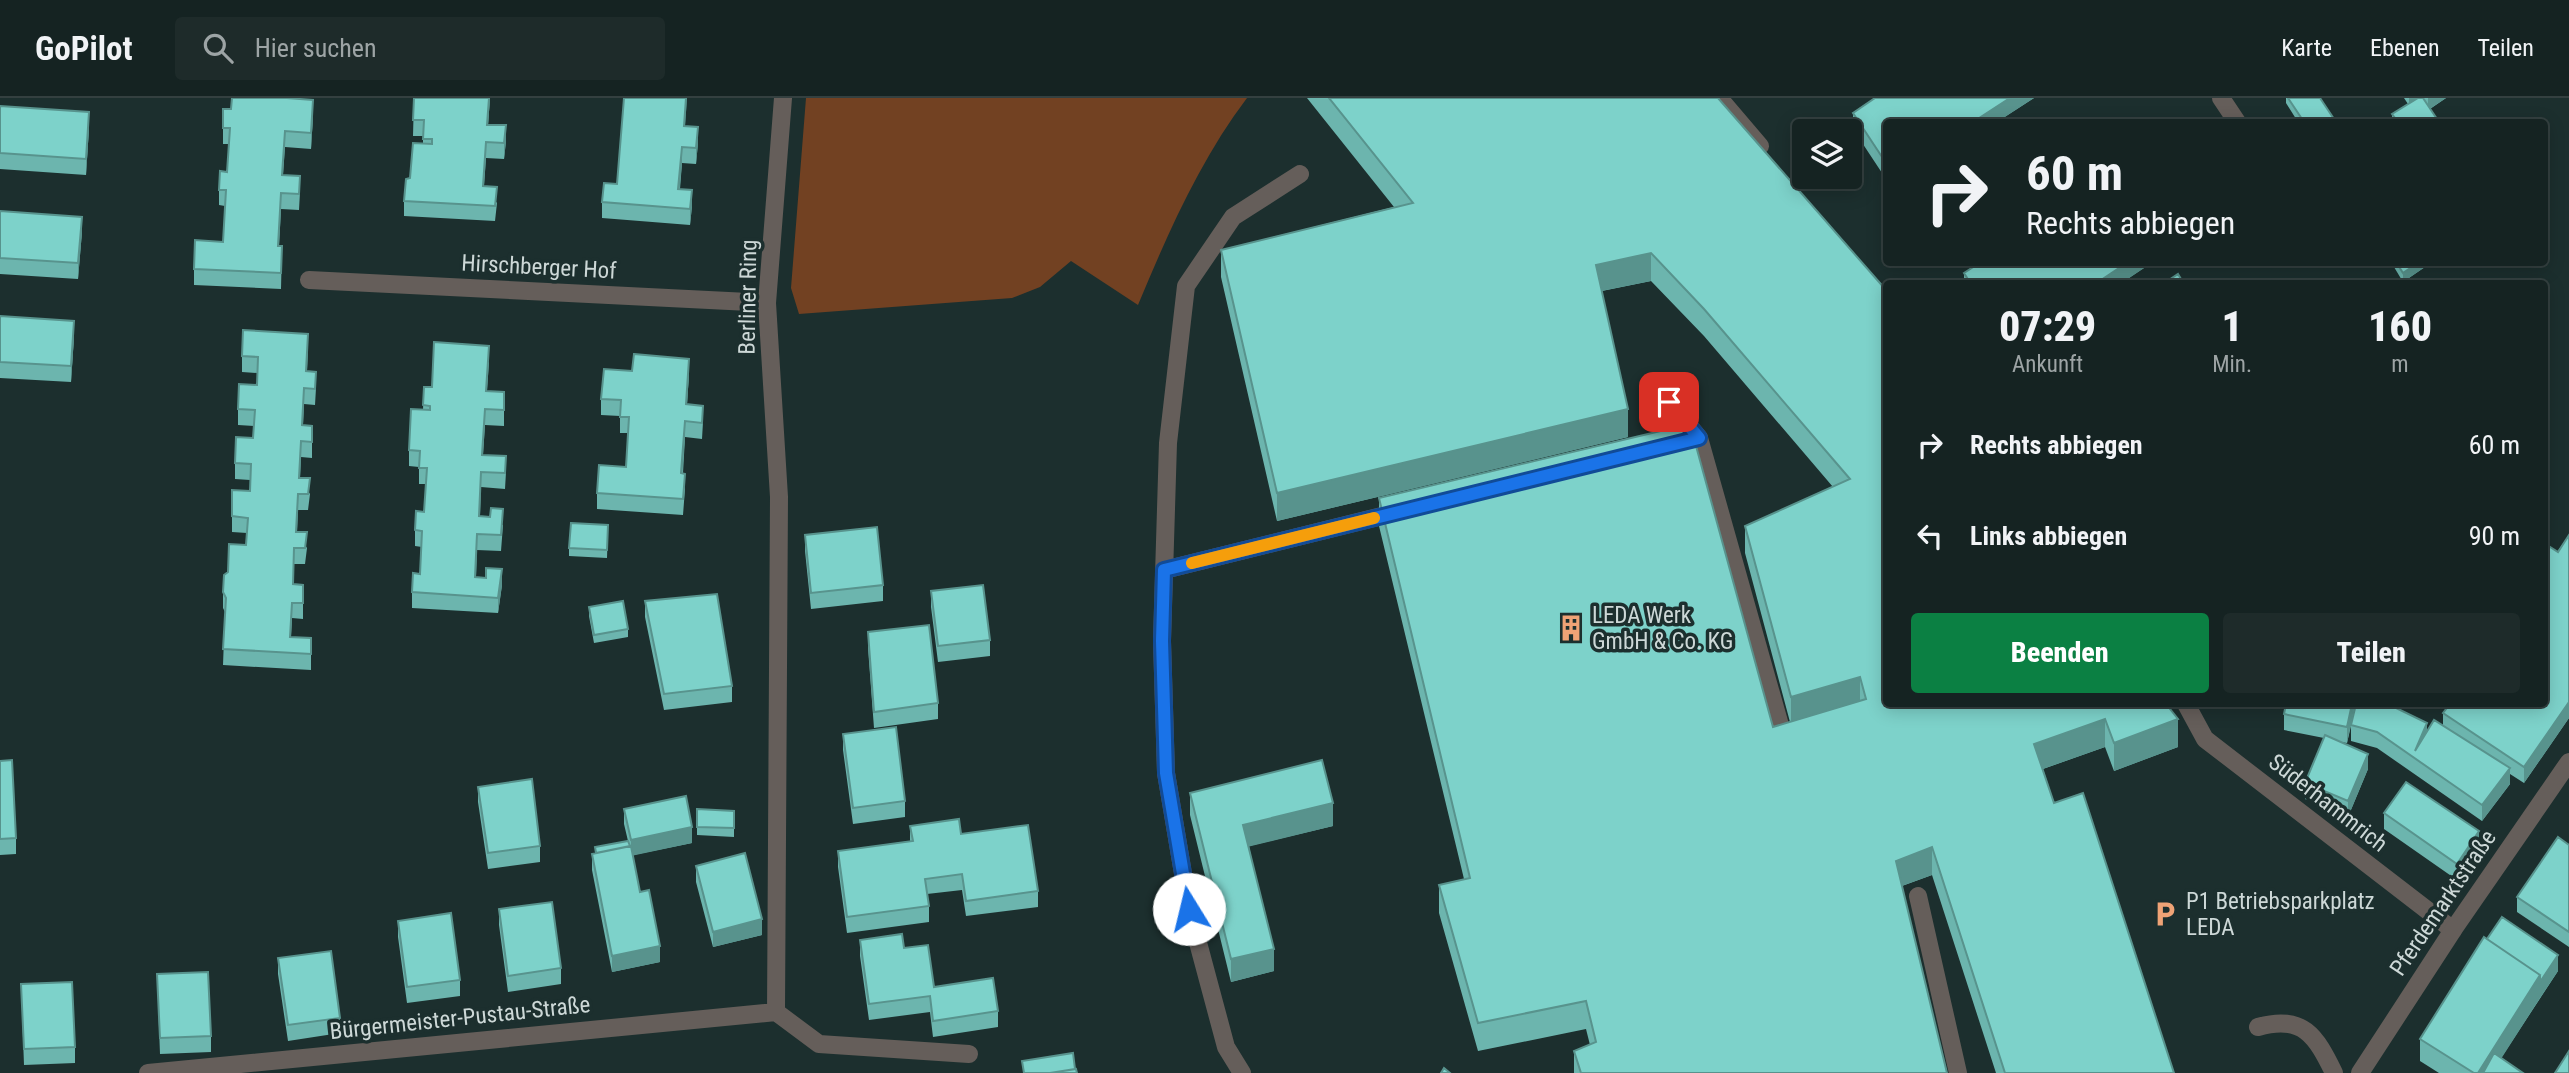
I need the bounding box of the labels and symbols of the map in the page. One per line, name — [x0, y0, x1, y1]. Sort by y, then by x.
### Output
street label: Berliner Ring — [733, 239, 763, 355]
street label: Hirschberger Hof — [461, 249, 618, 285]
pin — [1639, 372, 1699, 432]
place label: LEDA Werk GmbH & Co. KG — [1592, 602, 1733, 655]
building icon: LEDA Werk GmbH & Co. KG — [1556, 613, 1586, 643]
street label: Süderhammrich — [2263, 748, 2393, 858]
street label: Pferdemarktstraße — [2384, 825, 2502, 981]
position arrow — [1152, 872, 1226, 946]
place label: P1 Betriebsparkplatz LEDA — [2186, 888, 2375, 941]
parking icon: P1 Betriebsparkplatz LEDA — [2150, 899, 2180, 929]
street label: Bürgermeister-Pustau-Straße — [328, 991, 592, 1045]

